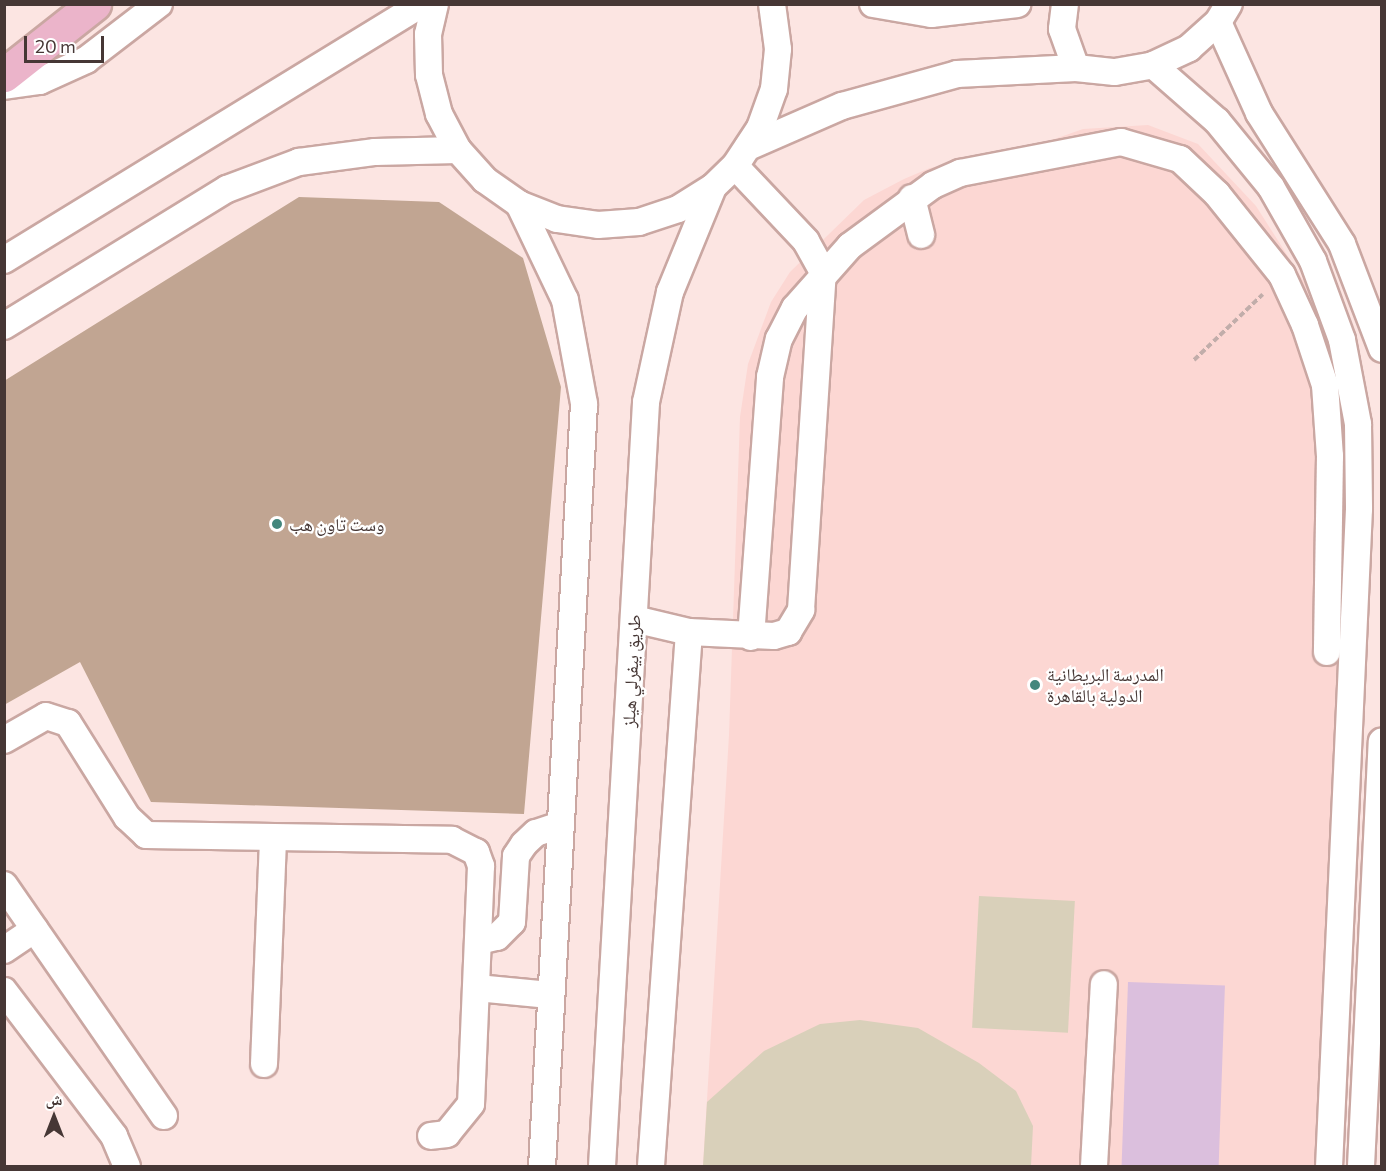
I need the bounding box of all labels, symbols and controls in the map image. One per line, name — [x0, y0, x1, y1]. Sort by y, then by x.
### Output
scale bar — [27, 24, 106, 62]
text: 20 m — [35, 35, 76, 57]
place label: وست تاون هب — [289, 513, 384, 535]
marker: وست تاون هب — [270, 517, 284, 531]
street label: طريق بيفرلي هيلز — [617, 614, 645, 728]
place label: المدرسة البريطانية الدولية بالقاهرة — [1047, 664, 1164, 706]
marker: المدرسة البريطانية الدولية بالقاهرة — [1028, 678, 1042, 692]
north arrow — [24, 1087, 84, 1147]
text: ش — [46, 1089, 62, 1108]

